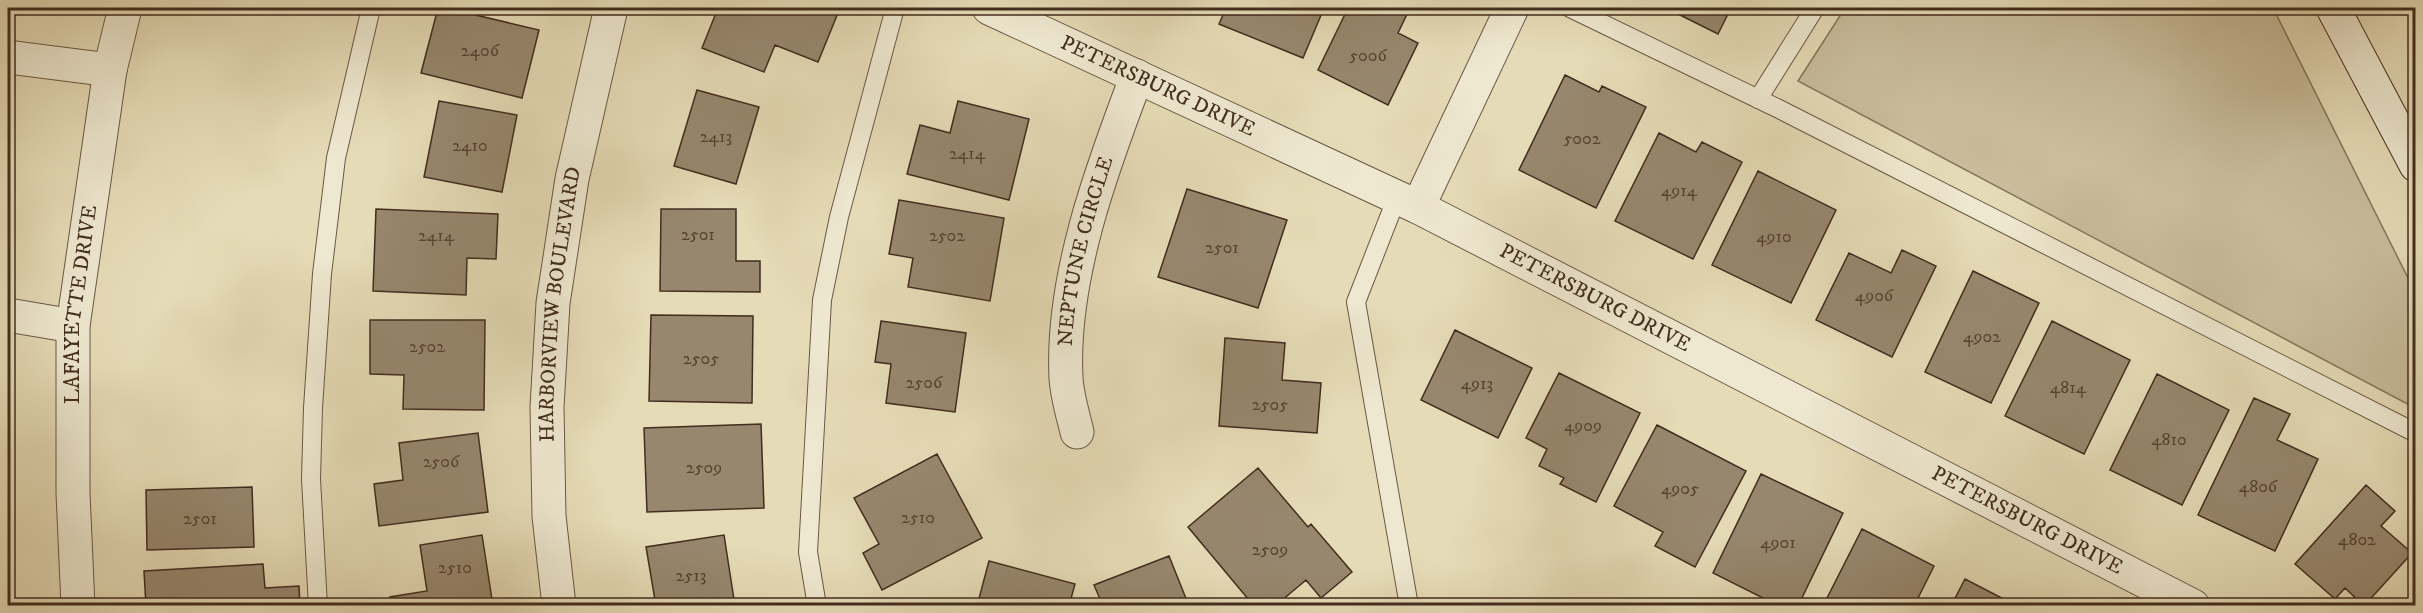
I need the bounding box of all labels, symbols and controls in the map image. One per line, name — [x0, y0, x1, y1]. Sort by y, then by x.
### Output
street label: PETERSBURG DRIVE — [1056, 30, 1259, 143]
house number: 2406 — [461, 40, 500, 62]
house number: 5006 — [1349, 45, 1387, 67]
house number: 2413 — [700, 126, 732, 148]
house number: 5002 — [1563, 128, 1601, 150]
house number: 2410 — [452, 135, 488, 157]
house number: 2414 — [949, 143, 986, 165]
street label: NEPTUNE CIRCLE — [1053, 153, 1120, 347]
street label: HARBORVIEW BOULEVARD — [534, 164, 587, 442]
house number: 4914 — [1661, 180, 1698, 202]
street label: LAFAYETTE DRIVE — [60, 203, 103, 404]
house number: 2501 — [681, 224, 715, 246]
house number: 2414 — [418, 225, 455, 247]
house number: 2502 — [929, 225, 965, 247]
house number: 4910 — [1756, 226, 1792, 248]
house number: 2501 — [1205, 237, 1239, 259]
street label: PETERSBURG DRIVE — [1495, 238, 1695, 358]
house number: 4906 — [1855, 285, 1894, 307]
house number: 4902 — [1963, 326, 2001, 348]
house number: 2502 — [409, 336, 445, 358]
house number: 2505 — [683, 348, 719, 370]
house number: 2506 — [906, 372, 943, 394]
house number: 4913 — [1461, 373, 1493, 395]
house number: 4814 — [2050, 377, 2087, 399]
house number: 2505 — [1252, 394, 1288, 416]
house number: 4909 — [1564, 415, 1602, 437]
house number: 4810 — [2151, 429, 2187, 451]
house number: 2506 — [423, 451, 460, 473]
house number: 2509 — [686, 457, 722, 479]
street label: PETERSBURG DRIVE — [1927, 461, 2127, 581]
house number: 4806 — [2239, 476, 2278, 498]
house number: 4905 — [1661, 478, 1699, 500]
house number: 2510 — [901, 507, 935, 529]
house number: 2501 — [183, 508, 217, 530]
house number: 4802 — [2338, 529, 2376, 551]
house number: 4901 — [1760, 532, 1796, 554]
house number: 2509 — [1252, 539, 1288, 561]
house number: 2510 — [438, 557, 472, 579]
house number: 2513 — [675, 565, 707, 587]

